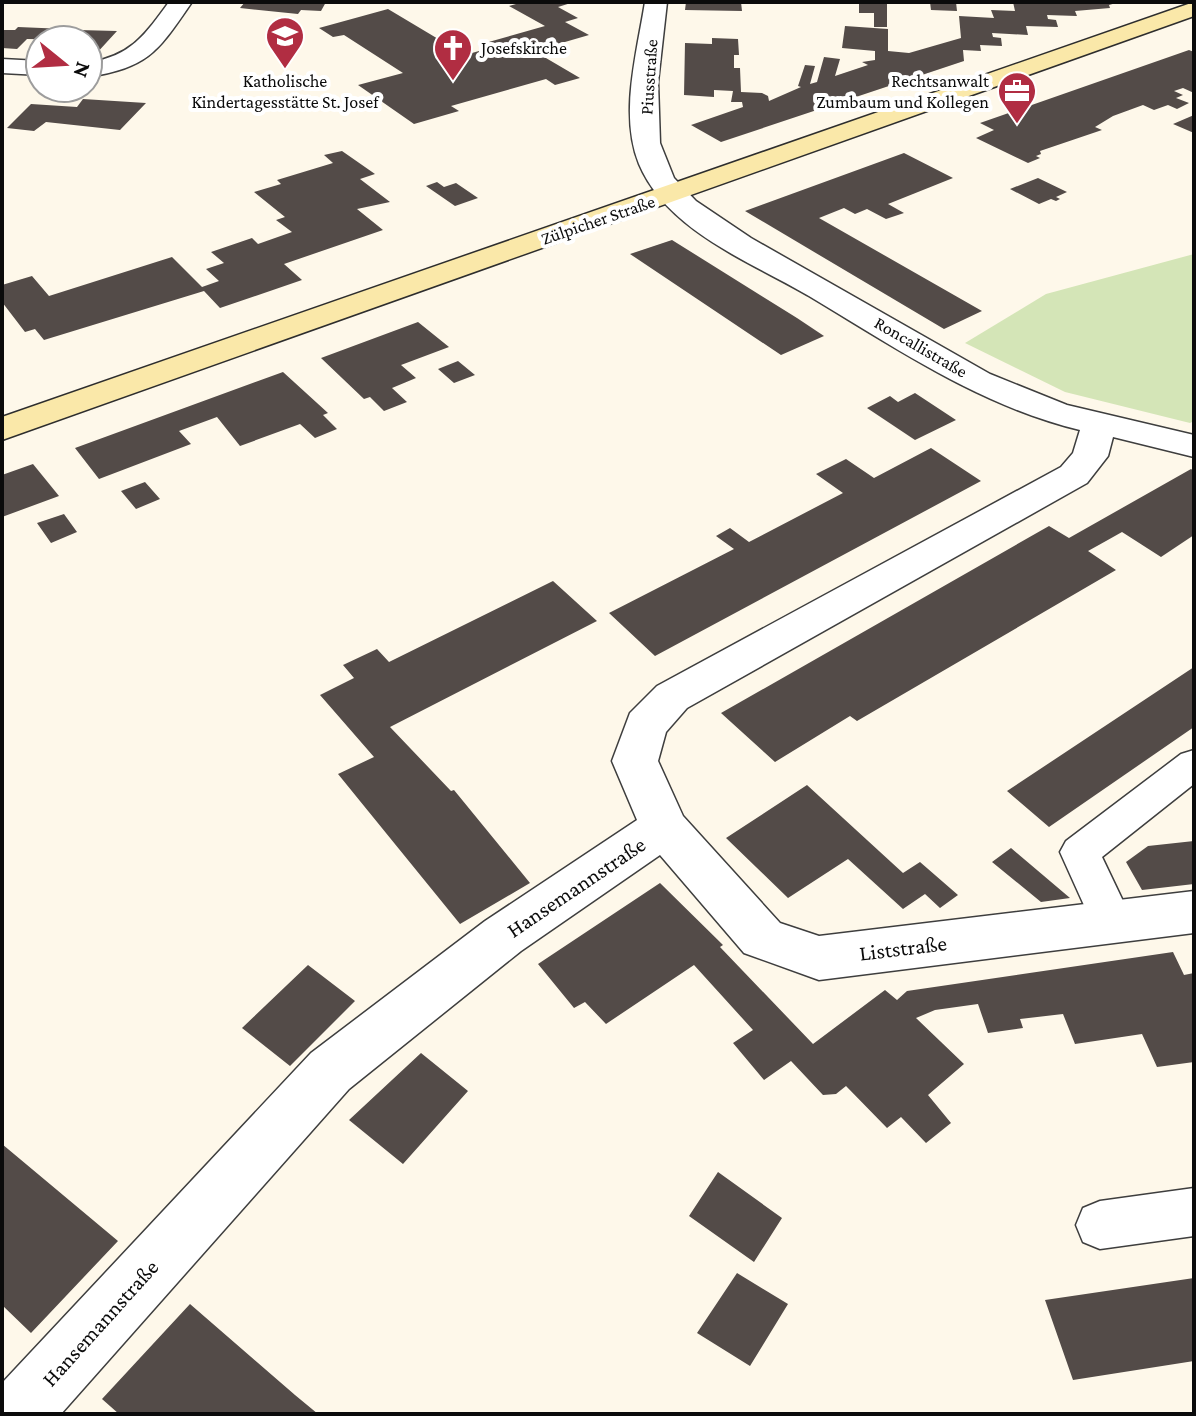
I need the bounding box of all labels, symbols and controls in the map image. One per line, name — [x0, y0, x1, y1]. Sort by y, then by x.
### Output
school or university icon: Katholische Kindertagesstätte St. Josef — [264, 15, 306, 70]
north arrow — [24, 24, 104, 104]
church icon: Josefskirche — [432, 27, 474, 82]
place label: Josefskirche — [479, 38, 567, 58]
street label: Piusstraße — [636, 38, 662, 115]
text: N — [68, 59, 97, 81]
office icon: Rechtsanwalt Zumbaum und Kollegen — [996, 70, 1038, 125]
place label: Katholische Kindertagesstätte St. Josef — [191, 71, 380, 112]
place label: Rechtsanwalt Zumbaum und Kollegen — [816, 71, 990, 112]
street label: Zülpicher Straße — [538, 191, 658, 249]
street label: Roncallistraße — [871, 312, 971, 382]
street label: Hansemannstraße — [502, 831, 650, 943]
street label: Liststraße — [858, 930, 948, 966]
street label: Hansemannstraße — [37, 1255, 163, 1391]

